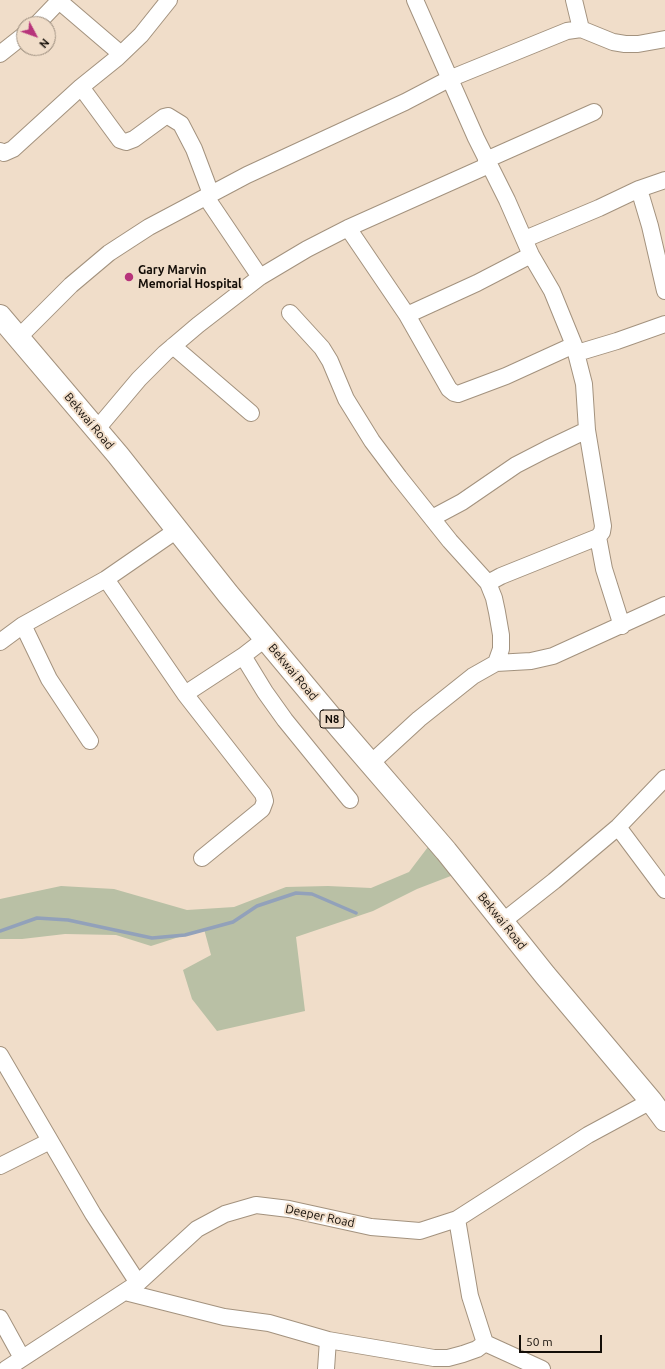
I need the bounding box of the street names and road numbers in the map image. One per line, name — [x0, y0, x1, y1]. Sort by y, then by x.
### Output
street label: Bekwai Road — [61, 390, 117, 452]
street label: Bekwai Road — [265, 641, 321, 703]
road number: N8 — [320, 710, 344, 728]
street label: Bekwai Road — [475, 890, 529, 952]
street label: Deeper Road — [284, 1202, 356, 1230]

